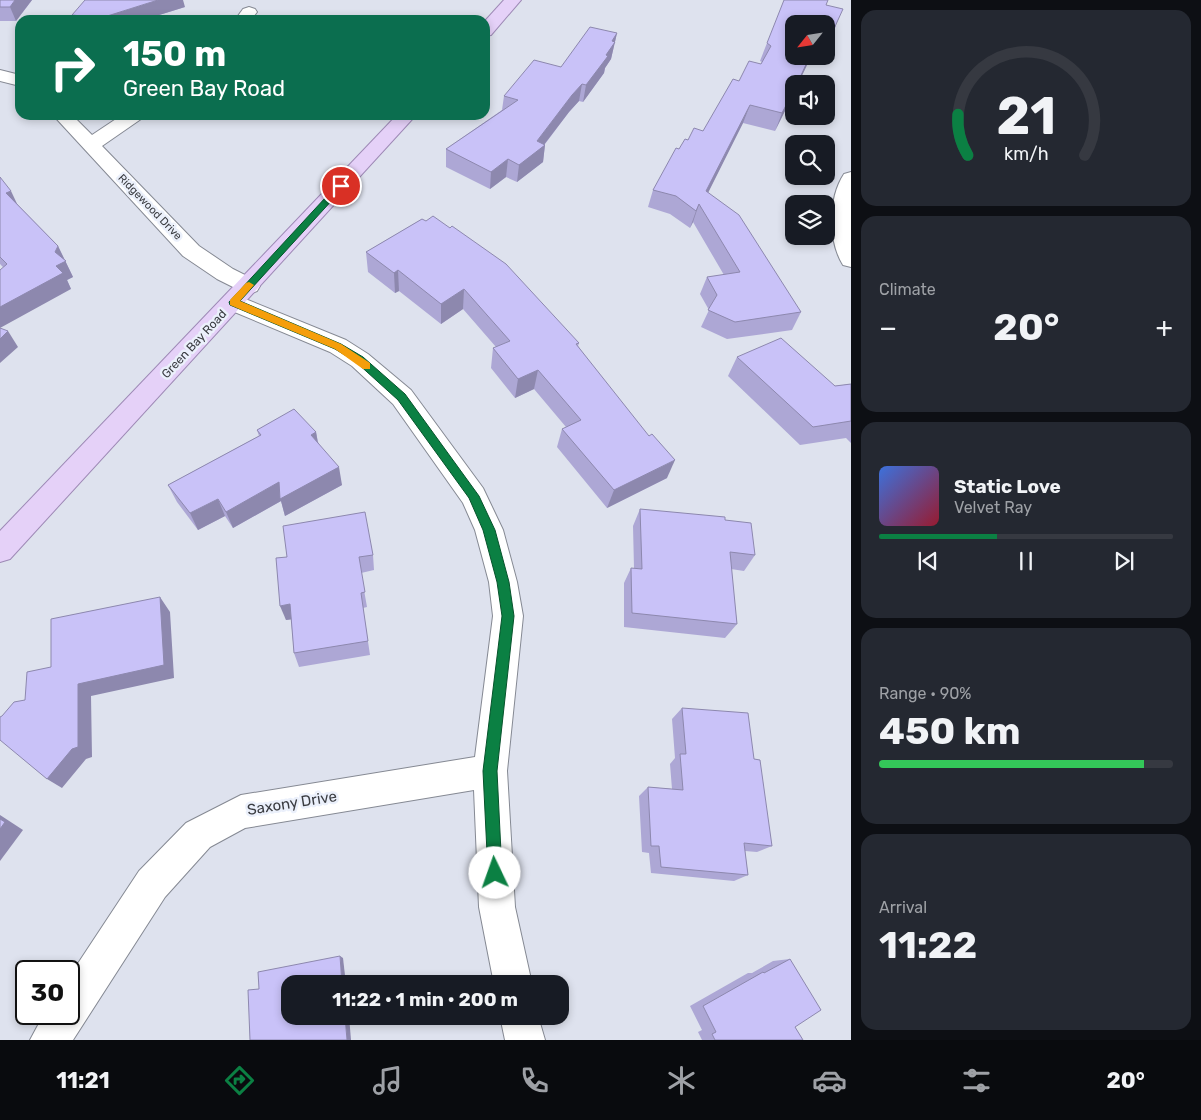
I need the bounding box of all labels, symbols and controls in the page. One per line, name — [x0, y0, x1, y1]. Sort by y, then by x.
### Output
north arrow — [785, 15, 835, 65]
map controls — [785, 15, 835, 245]
text: 150 m — [123, 33, 226, 75]
icon: right — [40, 35, 105, 100]
text: Green Bay Road — [123, 75, 285, 102]
button: sound — [785, 75, 835, 125]
text: 21 — [996, 85, 1056, 147]
button: search — [785, 135, 835, 185]
text: km/h — [1004, 143, 1048, 164]
pin — [320, 165, 362, 207]
street label: Ridgewood Drive — [115, 172, 185, 242]
icon: arrive — [327, 172, 355, 200]
button: layers — [785, 195, 835, 245]
text: Climate — [879, 280, 936, 299]
text: 20° — [993, 304, 1059, 350]
street label: Green Bay Road — [159, 307, 229, 381]
text: − — [879, 311, 897, 344]
text: + — [1156, 311, 1173, 344]
text: Static Love — [954, 475, 1061, 498]
text: Velvet Ray — [954, 498, 1032, 517]
icon: previous — [914, 547, 942, 575]
icon: pause — [1012, 547, 1040, 575]
icon: next — [1110, 547, 1138, 575]
text: Range · 90% — [879, 684, 971, 703]
text: 450 km — [879, 708, 1020, 754]
street label: Saxony Drive — [246, 787, 338, 819]
position arrow — [468, 846, 520, 898]
text: Arrival — [879, 898, 927, 917]
text: 11:22 — [879, 922, 977, 968]
speed limit sign: 30 — [15, 960, 80, 1025]
text: 11:22 · 1 min · 200 m — [332, 988, 518, 1011]
icon: directions — [222, 1063, 257, 1098]
icon: music — [370, 1063, 405, 1098]
icon: phone — [517, 1063, 552, 1098]
icon: climate — [664, 1063, 699, 1098]
icon: car — [812, 1063, 847, 1098]
icon: filters — [959, 1063, 994, 1098]
text: 11:21 — [56, 1067, 110, 1094]
text: 20° — [1106, 1067, 1145, 1094]

